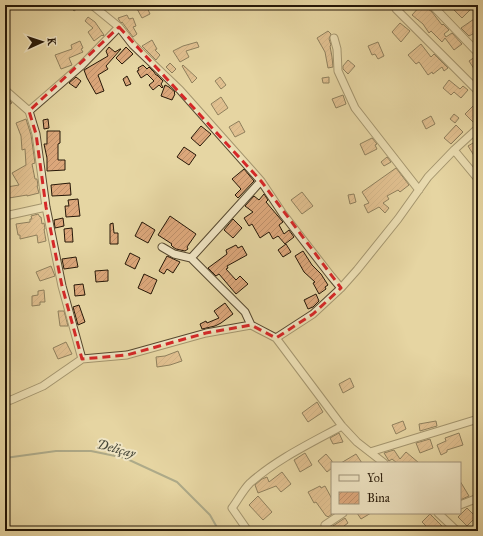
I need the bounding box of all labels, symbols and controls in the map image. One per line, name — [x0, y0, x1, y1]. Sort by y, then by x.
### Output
north arrow — [22, 22, 62, 62]
text: K — [45, 37, 58, 47]
water label: Deliçay — [95, 436, 138, 462]
legend — [331, 462, 461, 514]
text: Yol — [367, 471, 384, 485]
text: Bina — [367, 491, 391, 505]

